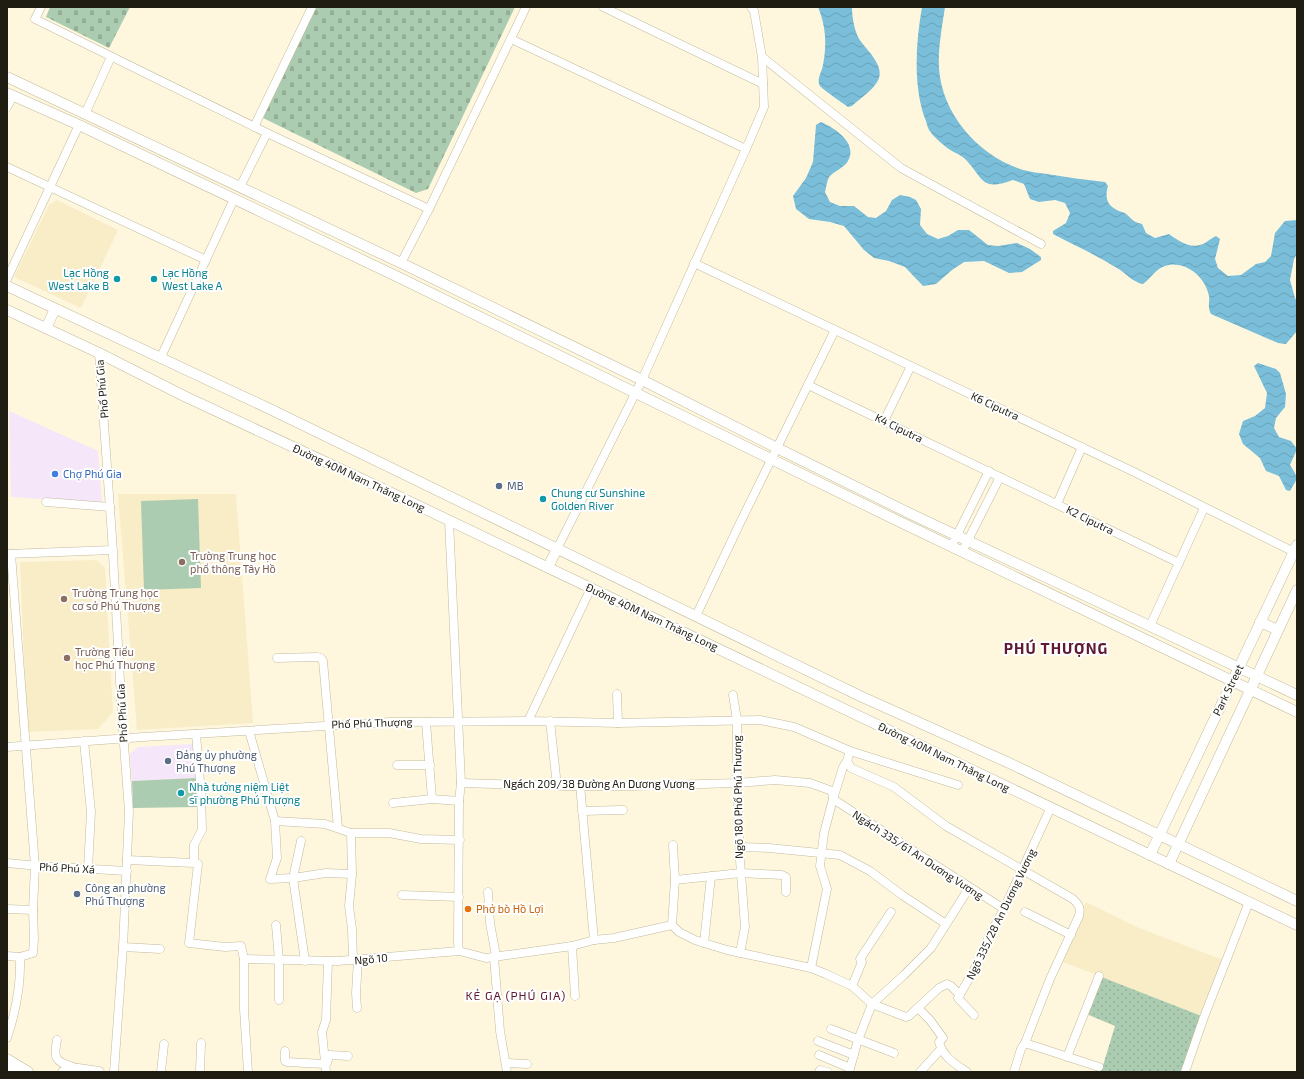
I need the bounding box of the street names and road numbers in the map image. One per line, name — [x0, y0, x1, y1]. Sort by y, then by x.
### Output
street label: Phố Phú Gia — [92, 359, 111, 419]
street label: K6 Ciputra — [969, 389, 1021, 422]
street label: K4 Ciputra — [873, 410, 925, 445]
street label: Đường 40M Nam Thăng Long — [291, 441, 427, 514]
street label: K2 Ciputra — [1064, 502, 1116, 537]
street label: Đường 40M Nam Thăng Long — [584, 580, 720, 653]
street label: Park Street — [1210, 662, 1246, 718]
street label: Phố Phú Gia — [113, 683, 130, 743]
street label: Phố Phú Thượng — [331, 715, 413, 731]
street label: Đường 40M Nam Thăng Long — [876, 719, 1012, 794]
street label: Ngõ 180 Phố Phú Thượng — [730, 735, 746, 859]
street label: Ngách 209/38 Đường An Dương Vương — [503, 777, 695, 790]
street label: Ngách 335/61 An Dương Vương — [850, 807, 986, 902]
street label: Ngõ 335/28 An Dương Vương — [963, 846, 1038, 981]
street label: Phố Phú Xá — [39, 860, 95, 875]
street label: Ngõ 10 — [354, 951, 388, 966]

